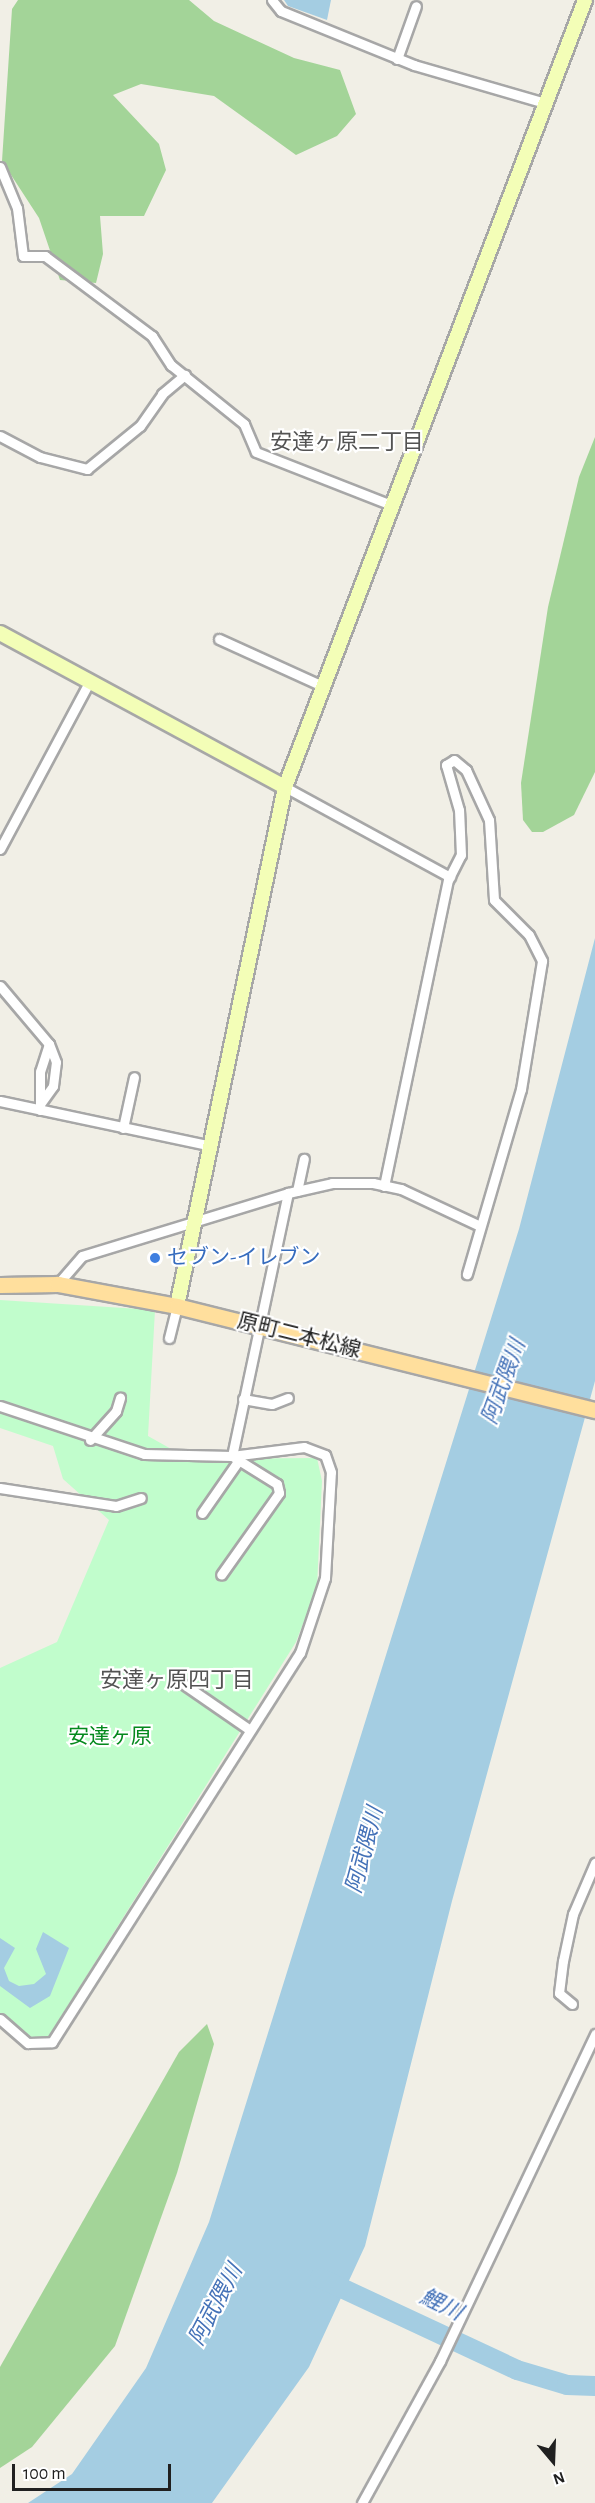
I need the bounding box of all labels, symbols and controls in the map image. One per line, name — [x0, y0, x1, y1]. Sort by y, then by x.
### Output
district label: 安達ヶ原二丁目 — [270, 430, 424, 456]
place label: セブン-イレブン — [167, 1245, 320, 1271]
marker: セブン-イレブン — [148, 1251, 162, 1265]
street label: 原町二本松線 — [235, 1309, 363, 1363]
water label: 阿武隈川 — [477, 1336, 531, 1428]
district label: 安達ヶ原四丁目 — [100, 1668, 254, 1694]
park label: 安達ヶ原 — [68, 1724, 152, 1750]
water label: 阿武隈川 — [341, 1804, 389, 1896]
water label: 阿武隈川 — [184, 2260, 248, 2350]
water label: 鯉川 — [415, 2283, 467, 2327]
north arrow — [523, 2431, 583, 2491]
scale bar — [15, 2452, 174, 2490]
text: 100 m — [23, 2465, 66, 2483]
text: N — [551, 2469, 567, 2487]

